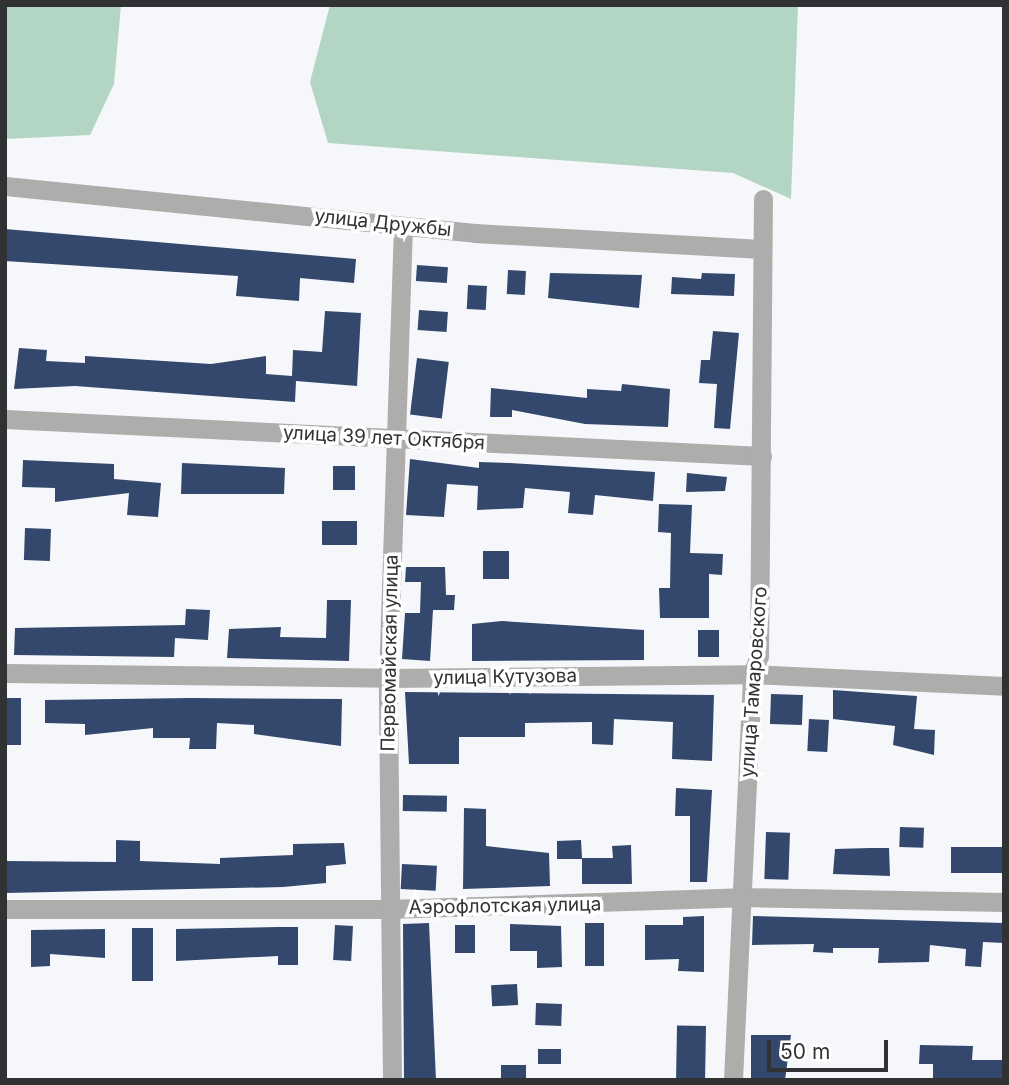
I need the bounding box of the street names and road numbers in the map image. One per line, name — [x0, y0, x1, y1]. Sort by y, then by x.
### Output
street label: улица Дружбы — [313, 204, 453, 242]
street label: улица 39 лет Октября — [283, 421, 485, 455]
street label: Первомайская улица — [377, 554, 403, 752]
street label: улица Тамаровского — [736, 586, 772, 778]
street label: улица Кутузова — [433, 664, 577, 690]
street label: Аэрофлотская улица — [409, 893, 601, 919]

